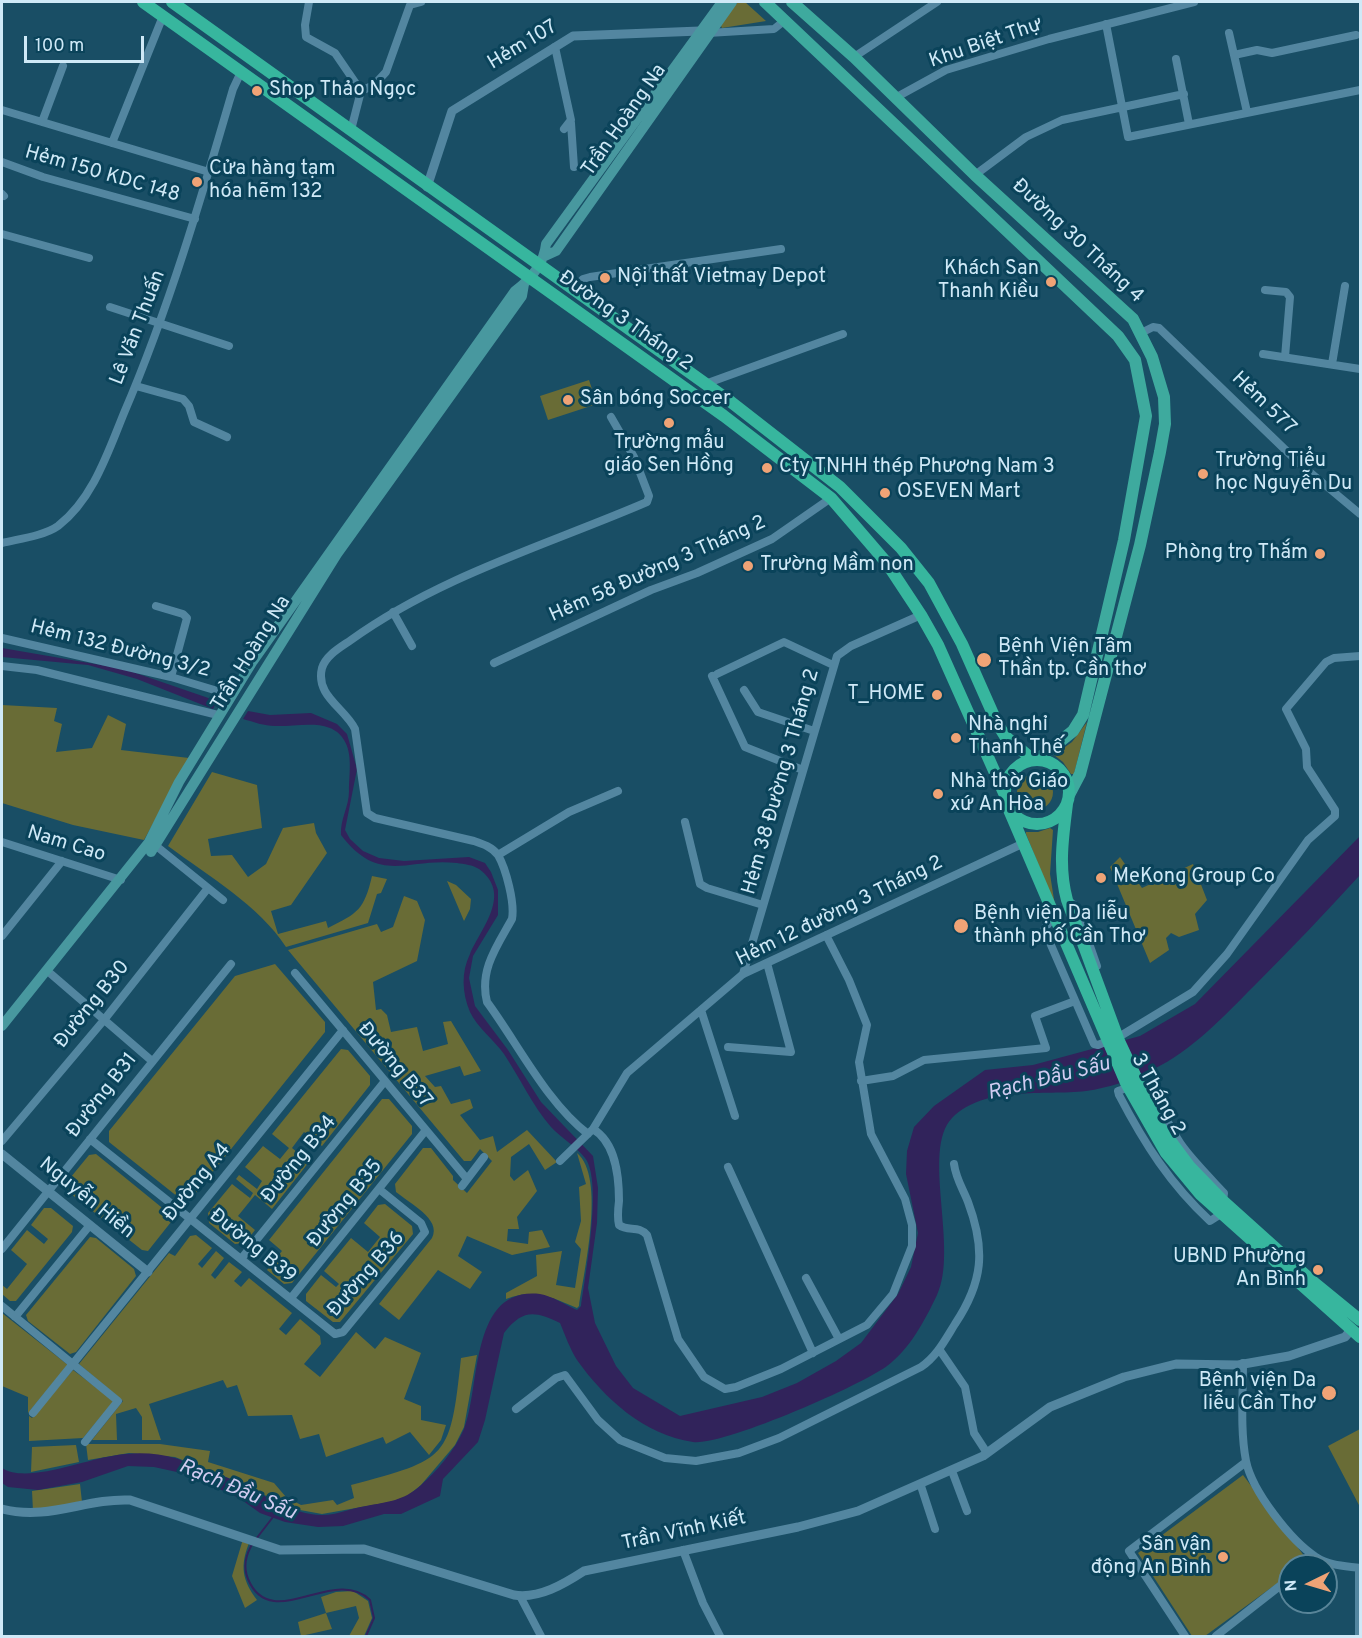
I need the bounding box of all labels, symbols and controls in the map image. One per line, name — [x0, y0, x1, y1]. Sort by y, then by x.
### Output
street label: Khu Biệt Thự — [926, 13, 1046, 75]
street label: Hẻm 107 — [484, 16, 562, 76]
scale bar — [27, 24, 147, 62]
text: 100 m — [35, 35, 84, 58]
street label: Trần Hoàng Na — [578, 60, 672, 182]
place label: Shop Thảo Ngọc — [269, 79, 416, 103]
marker: Shop Thảo Ngọc — [250, 84, 264, 98]
street label: Hẻm 150 KDC 148 — [22, 141, 182, 209]
place label: Cửa hàng tạm hóa hẽm 132 — [209, 158, 335, 205]
marker: Cửa hàng tạm hóa hẽm 132 — [190, 175, 204, 189]
street label: Đường 30 Tháng 4 — [1006, 175, 1148, 309]
place label: Khách Sạn Thanh Kiều — [938, 258, 1039, 305]
place label: Nội thất Vietmay Depot — [617, 266, 826, 290]
street label: Lê Văn Thuấn — [106, 267, 172, 389]
street label: Đường 3 Tháng 2 — [553, 267, 697, 377]
marker: Nội thất Vietmay Depot — [598, 271, 612, 285]
marker: Khách Sạn Thanh Kiều — [1044, 275, 1058, 289]
street label: Hẻm 577 — [1226, 367, 1300, 441]
place label: Sân bóng Soccer — [580, 388, 731, 412]
marker: Sân bóng Soccer — [561, 393, 575, 407]
marker: Trường mẩu giáo Sen Hồng — [662, 416, 676, 430]
place label: Trường mẩu giáo Sen Hồng — [604, 432, 734, 479]
place label: Trường Tiểu học Nguyễn Du — [1215, 450, 1352, 497]
place label: Cty TNHH thép Phương Nam 3 — [779, 456, 1055, 480]
marker: Cty TNHH thép Phương Nam 3 — [760, 461, 774, 475]
marker: Trường Tiểu học Nguyễn Du — [1196, 467, 1210, 481]
place label: OSEVEN Mart — [897, 481, 1021, 505]
marker: OSEVEN Mart — [878, 486, 892, 500]
street label: Hẻm 58 Đường 3 Tháng 2 — [546, 511, 770, 629]
place label: Phòng trọ Thắm — [1165, 542, 1308, 566]
marker: Phòng trọ Thắm — [1313, 547, 1327, 561]
place label: Trường Mầm non — [760, 554, 914, 578]
marker: Trường Mầm non — [741, 559, 755, 573]
street label: Trần Hoàng Na — [207, 592, 297, 716]
street label: Hẻm 132 Đường 3/2 — [28, 616, 212, 684]
place label: Bệnh Viện Tâm Thần tp. Cần thơ — [998, 636, 1146, 683]
marker: Bệnh Viện Tâm Thần tp. Cần thơ — [975, 651, 993, 669]
street label: Hẻm 38 Đường 3 Tháng 2 — [738, 666, 826, 898]
place label: T_HOME — [847, 683, 925, 707]
marker: T_HOME — [930, 688, 944, 702]
place label: Nhà nghỉ Thanh Thế — [968, 714, 1063, 761]
marker: Nhà nghỉ Thanh Thế — [949, 731, 963, 745]
place label: Nhà thờ Giáo xứ An Hòa — [950, 771, 1068, 818]
marker: Nhà thờ Giáo xứ An Hòa — [931, 787, 945, 801]
street label: Nam Cao — [24, 822, 108, 868]
street label: Hẻm 12 đường 3 Tháng 2 — [733, 851, 947, 973]
place label: MeKong Group Co — [1113, 866, 1275, 890]
marker: MeKong Group Co — [1094, 871, 1108, 885]
place label: Bệnh viện Da liễu thành phố Cần Thơ — [974, 903, 1145, 950]
marker: Bệnh viện Da liễu thành phố Cần Thơ — [952, 917, 970, 935]
street label: Đường B30 — [50, 956, 136, 1054]
street label: Đường B37 — [351, 1019, 437, 1113]
street label: Đường B31 — [62, 1049, 144, 1143]
street label: 3 Tháng 2 — [1125, 1050, 1189, 1140]
water label: Rạch Đầu Sấu — [985, 1053, 1113, 1107]
street label: Đường B34 — [257, 1111, 343, 1209]
street label: Đường A4 — [159, 1139, 237, 1227]
street label: Nguyễn Hiền — [33, 1153, 139, 1245]
street label: Đường B35 — [303, 1155, 389, 1253]
street label: Đường B39 — [204, 1205, 300, 1289]
street label: Đường B36 — [323, 1227, 411, 1323]
place label: UBND Phường An Bình — [1173, 1246, 1306, 1293]
marker: UBND Phường An Bình — [1311, 1263, 1325, 1277]
place label: Bệnh viện Da liễu Cần Thơ — [1199, 1370, 1316, 1417]
marker: Bệnh viện Da liễu Cần Thơ — [1320, 1384, 1338, 1402]
water label: Rạch Đầu Sấu — [174, 1455, 300, 1527]
street label: Trần Vĩnh Kiết — [620, 1507, 748, 1557]
place label: Sân vận động An Bình — [1091, 1534, 1211, 1581]
marker: Sân vận động An Bình — [1216, 1550, 1230, 1564]
north arrow — [1278, 1554, 1338, 1614]
text: N — [1282, 1579, 1303, 1592]

